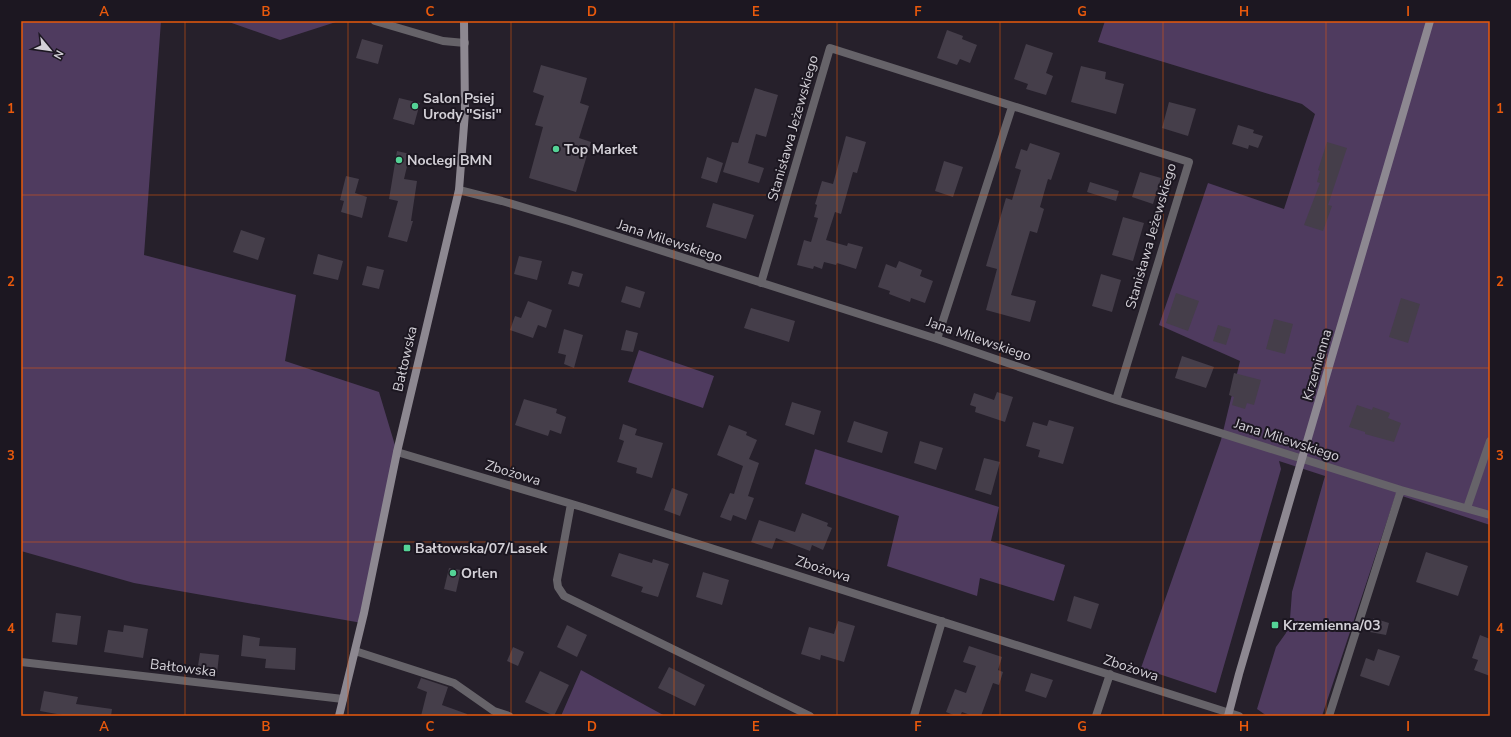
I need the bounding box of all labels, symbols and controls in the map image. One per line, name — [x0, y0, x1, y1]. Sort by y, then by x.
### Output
text: A — [99, 3, 109, 21]
text: B — [262, 3, 271, 21]
text: C — [426, 3, 435, 21]
text: D — [587, 3, 597, 21]
text: E — [752, 3, 760, 21]
text: F — [914, 3, 922, 21]
text: G — [1077, 3, 1087, 21]
text: H — [1239, 3, 1249, 21]
text: I — [1406, 3, 1410, 21]
north arrow — [30, 30, 70, 70]
text: N — [50, 47, 67, 62]
street label: Stanisława Jeżewskiego — [763, 53, 823, 203]
place label: Salon Psiej Urody "Sisi" — [423, 89, 502, 124]
text: 1 — [7, 100, 15, 118]
text: 1 — [1496, 100, 1504, 118]
marker: Salon Psiej Urody "Sisi" — [410, 101, 420, 111]
place label: Top Market — [564, 140, 638, 159]
marker: Top Market — [551, 144, 561, 154]
place label: Noclegi BMN — [407, 151, 492, 170]
marker: Noclegi BMN — [394, 155, 404, 165]
street label: Stanisława Jeżewskiego — [1121, 161, 1181, 311]
street label: Jana Milewskiego — [614, 215, 725, 267]
text: 2 — [7, 273, 15, 291]
text: 2 — [1496, 273, 1504, 291]
street label: Jana Milewskiego — [923, 312, 1034, 366]
street label: Bałtowska — [388, 324, 422, 394]
street label: Krzemienna — [1298, 327, 1336, 403]
street label: Jana Milewskiego — [1231, 414, 1342, 466]
text: 3 — [7, 447, 15, 465]
text: 3 — [1496, 447, 1504, 465]
street label: Zbożowa — [483, 456, 543, 490]
place label: Bałtowska/07/Lasek — [415, 539, 548, 558]
marker: Bałtowska/07/Lasek — [402, 543, 412, 553]
street label: Zbożowa — [793, 551, 853, 587]
place label: Orlen — [461, 564, 498, 583]
marker: Orlen — [448, 568, 458, 578]
place label: Krzemienna/03 — [1283, 616, 1381, 635]
text: 4 — [7, 620, 15, 638]
marker: Krzemienna/03 — [1270, 620, 1280, 630]
text: 4 — [1496, 620, 1504, 638]
street label: Zbożowa — [1101, 650, 1161, 686]
street label: Bałtowska — [149, 655, 217, 681]
text: A — [99, 718, 109, 736]
text: B — [262, 718, 271, 736]
text: C — [426, 718, 435, 736]
text: D — [587, 718, 597, 736]
text: E — [752, 718, 760, 736]
text: F — [914, 718, 922, 736]
text: G — [1077, 718, 1087, 736]
text: H — [1239, 718, 1249, 736]
text: I — [1406, 718, 1410, 736]

